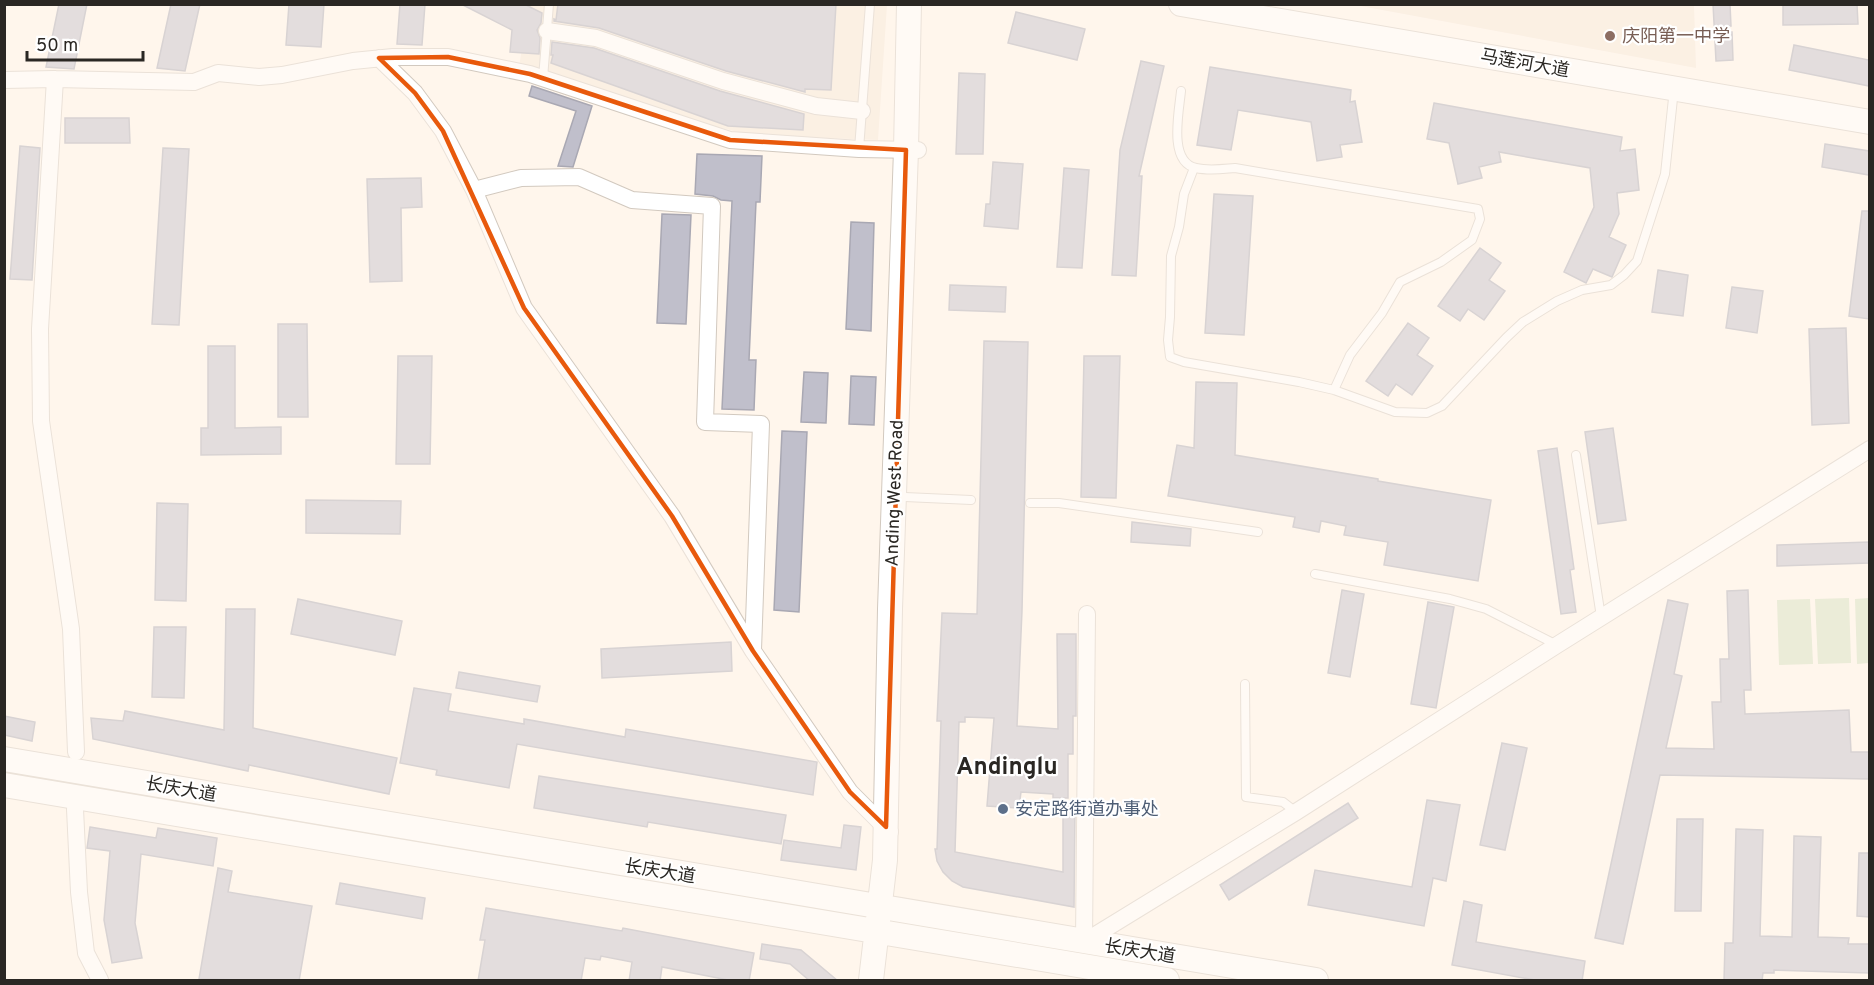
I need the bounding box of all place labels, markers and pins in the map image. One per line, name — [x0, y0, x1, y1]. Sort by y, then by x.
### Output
place label: 庆阳第一中学 — [1622, 26, 1730, 49]
marker: 庆阳第一中学 — [1603, 29, 1617, 43]
place label: 安定路街道办事处 — [1015, 799, 1159, 822]
marker: 安定路街道办事处 — [996, 802, 1010, 816]

